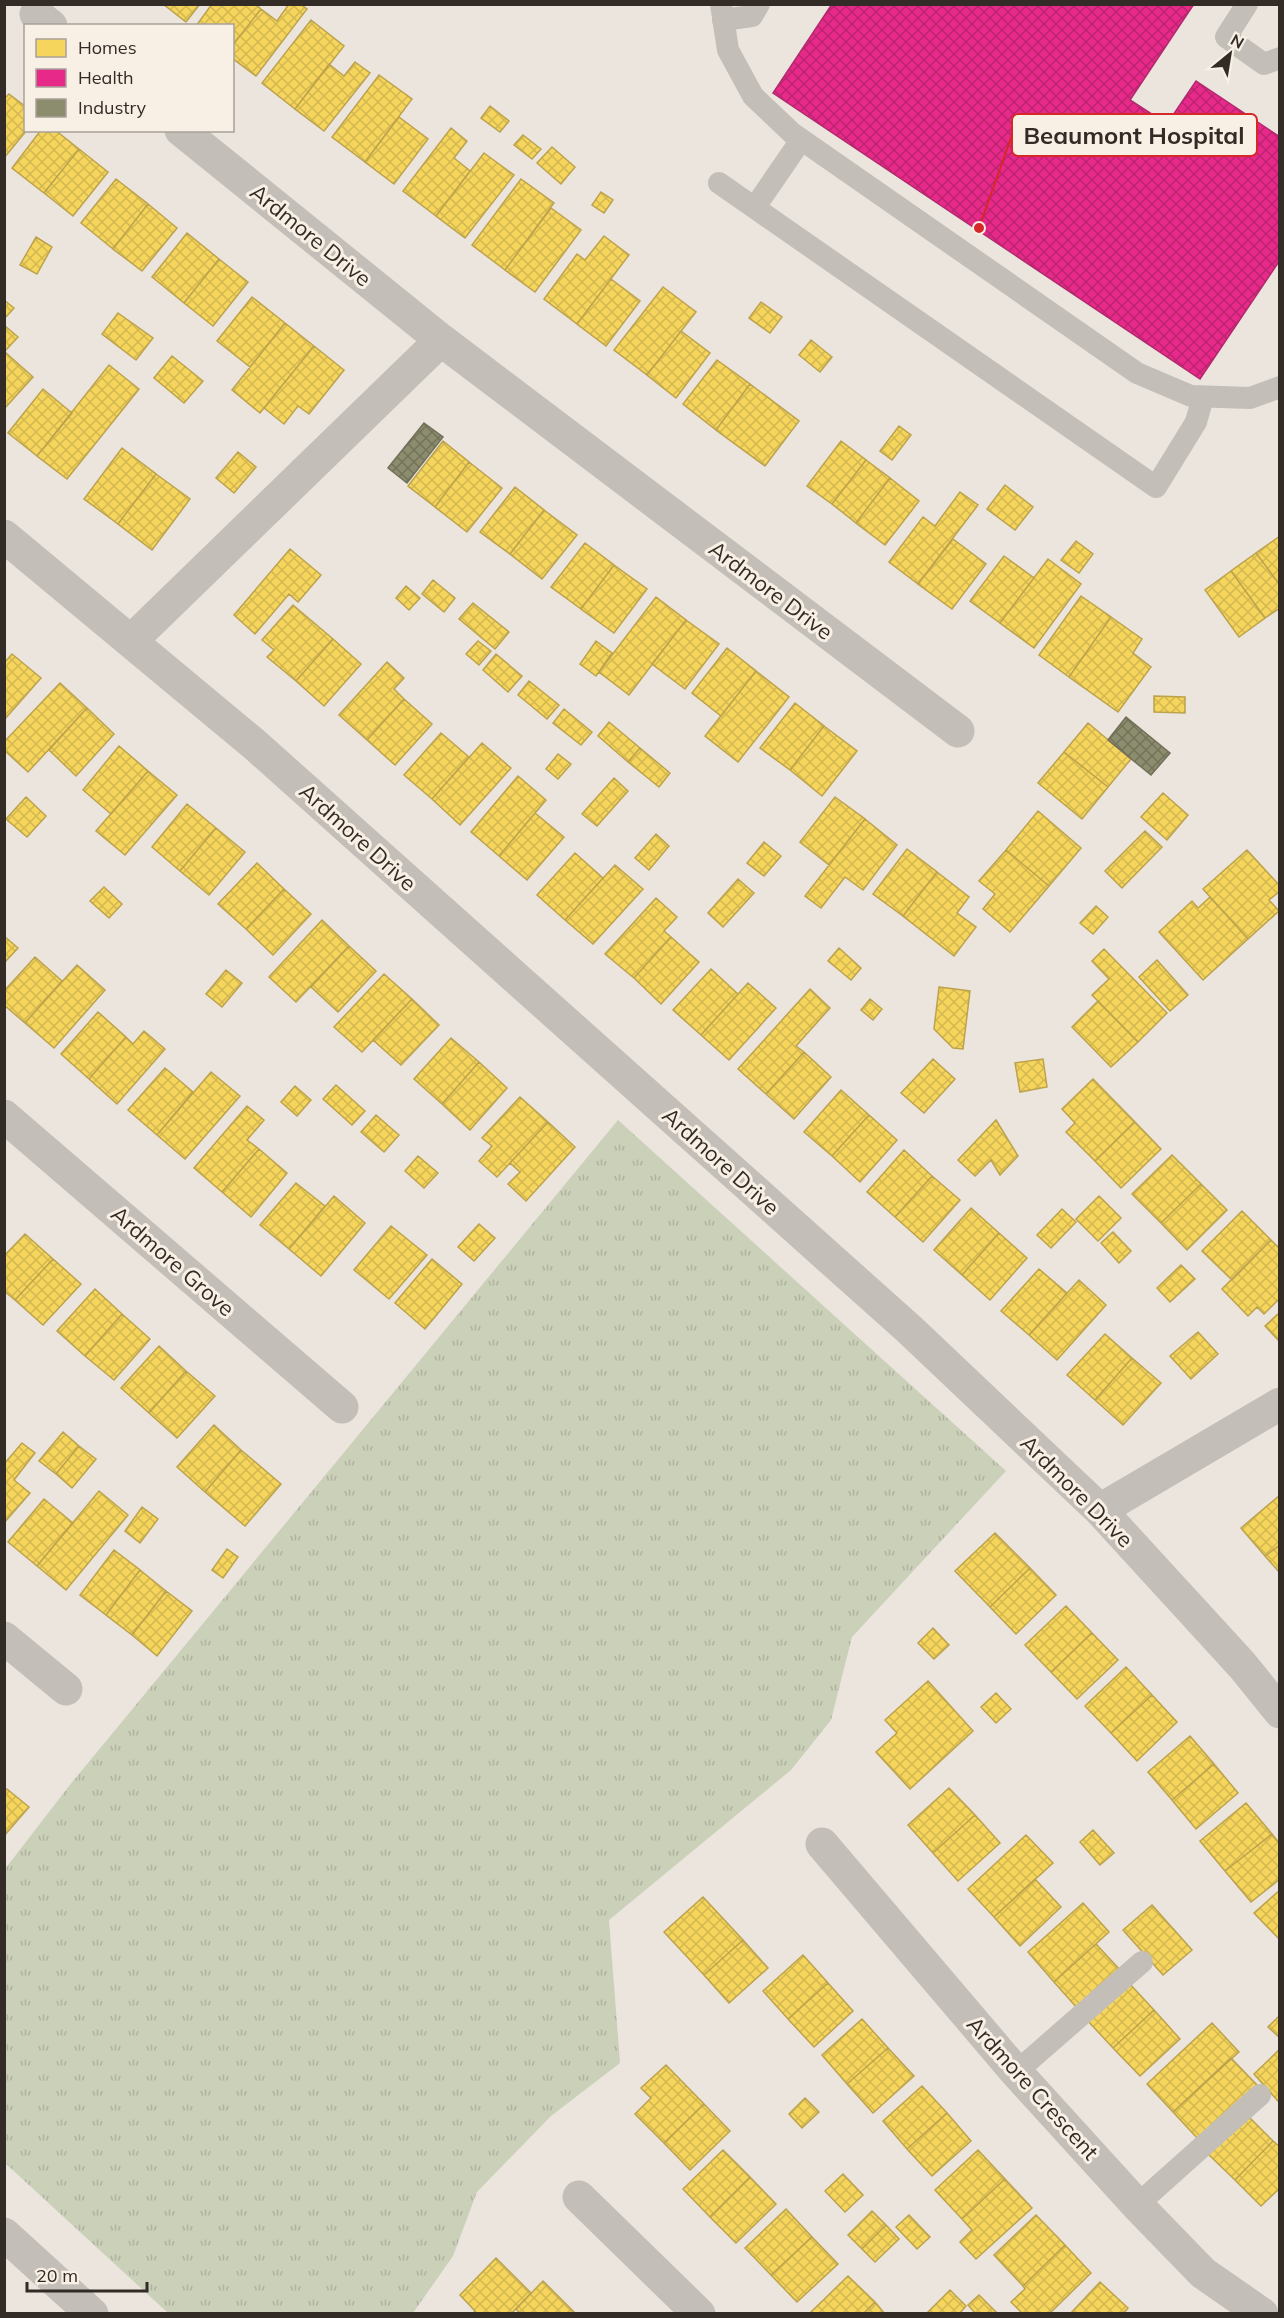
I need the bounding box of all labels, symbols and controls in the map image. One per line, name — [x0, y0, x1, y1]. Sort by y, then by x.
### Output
legend — [24, 24, 234, 132]
north arrow — [1200, 24, 1260, 84]
text: N — [1227, 29, 1248, 53]
text: Homes — [78, 36, 137, 59]
text: Health — [78, 66, 134, 89]
text: Industry — [78, 96, 147, 119]
callout: Beaumont Hospital — [1012, 114, 1257, 156]
text: Beaumont Hospital — [1023, 120, 1245, 150]
street label: Ardmore Drive — [245, 178, 377, 292]
street label: Ardmore Drive — [704, 534, 838, 646]
street label: Ardmore Drive — [294, 777, 422, 897]
street label: Ardmore Drive — [657, 1101, 785, 1221]
street label: Ardmore Grove — [106, 1200, 240, 1322]
street label: Ardmore Drive — [1015, 1429, 1139, 1553]
street label: Ardmore Crescent — [961, 2010, 1105, 2166]
scale bar — [27, 2255, 147, 2293]
text: 20 m — [36, 2264, 78, 2287]

